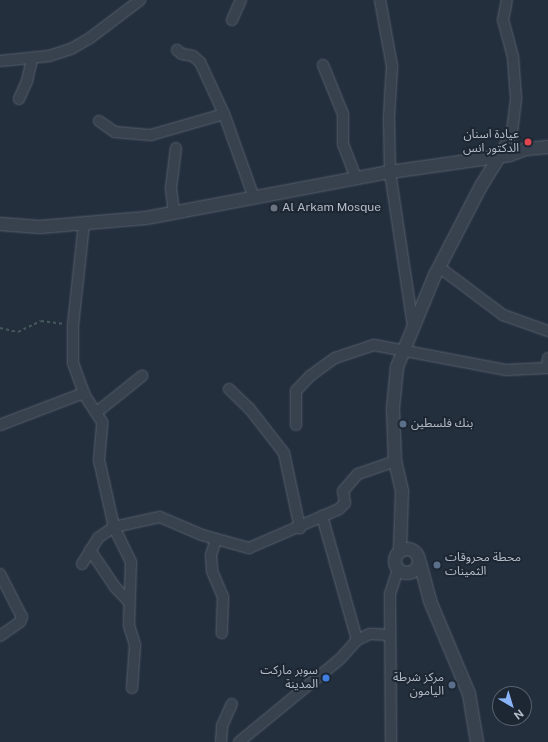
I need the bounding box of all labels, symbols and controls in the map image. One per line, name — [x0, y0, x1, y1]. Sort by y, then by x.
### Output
place label: عيادة اسنان الدكتور انس — [463, 128, 519, 156]
marker: عيادة اسنان الدكتور انس — [522, 136, 534, 148]
place label: Al Arkam Mosque — [282, 201, 381, 215]
marker: Al Arkam Mosque — [269, 203, 279, 213]
place label: بنك فلسطين — [411, 417, 473, 431]
marker: بنك فلسطين — [398, 419, 408, 429]
place label: محطة محروقات الثمينات — [445, 551, 521, 579]
marker: محطة محروقات الثمينات — [432, 560, 442, 570]
place label: سوبر ماركت المدينة — [260, 664, 318, 692]
place label: مركز شرطة اليامون — [393, 671, 444, 699]
marker: سوبر ماركت المدينة — [321, 673, 331, 683]
marker: مركز شرطة اليامون — [447, 680, 457, 690]
north arrow — [492, 686, 532, 726]
text: N — [512, 707, 526, 722]

